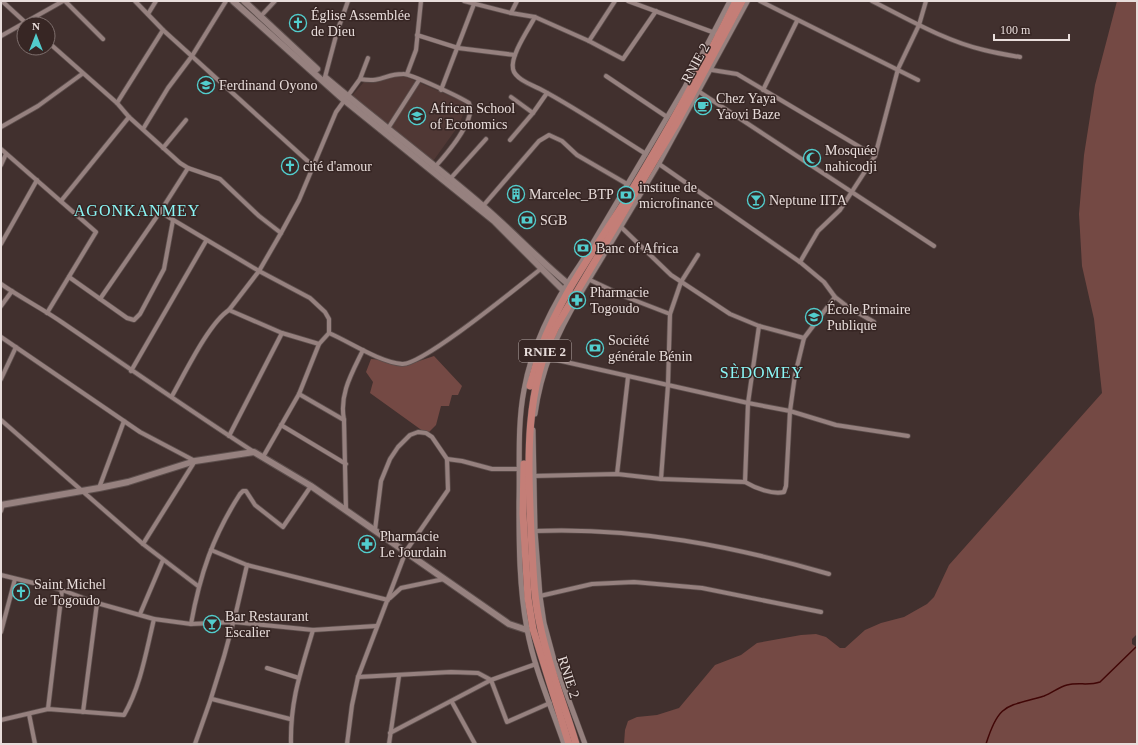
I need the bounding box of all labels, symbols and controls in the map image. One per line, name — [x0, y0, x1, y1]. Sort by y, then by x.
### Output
place label: Église Assemblée de Dieu — [311, 7, 410, 39]
church icon: Église Assemblée de Dieu — [288, 13, 308, 33]
north arrow — [16, 16, 56, 56]
scale bar — [994, 16, 1069, 42]
text: N — [32, 20, 40, 32]
text: 100 m — [1000, 23, 1031, 37]
street label: RNIE 2 — [678, 41, 712, 86]
school or university icon: Ferdinand Oyono — [196, 75, 216, 95]
place label: Ferdinand Oyono — [219, 78, 317, 93]
place label: Chez Yaya Yaovi Baze — [716, 91, 780, 122]
cafe icon: Chez Yaya Yaovi Baze — [693, 96, 713, 116]
place label: African School of Economics — [430, 101, 515, 132]
school or university icon: African School of Economics — [407, 106, 427, 126]
place label: Mosquée nahicodji — [825, 143, 877, 174]
mosque icon: Mosquée nahicodji — [802, 148, 822, 168]
church icon: cité d'amour — [280, 156, 300, 176]
place label: cité d'amour — [303, 159, 372, 174]
place label: institue de microfinance — [639, 180, 713, 211]
building icon: Marcelec_BTP — [506, 184, 526, 204]
bank icon: institue de microfinance — [616, 185, 636, 205]
place label: Marcelec_BTP — [529, 187, 614, 202]
bar icon: Neptune IITA — [746, 190, 766, 210]
place label: Neptune IITA — [769, 193, 848, 208]
district label: AGONKANMEY — [74, 202, 200, 219]
bank icon: SGB — [517, 210, 537, 230]
place label: SGB — [540, 213, 567, 228]
bank icon: Banc of Africa — [573, 238, 593, 258]
place label: Banc of Africa — [596, 241, 679, 256]
place label: Pharmacie Togoudo — [590, 285, 649, 316]
pharmacy icon: Pharmacie Togoudo — [567, 290, 587, 310]
place label: École Primaire Publique — [827, 301, 911, 333]
school or university icon: École Primaire Publique — [804, 307, 824, 327]
place label: Société générale Bénin — [608, 333, 692, 364]
bank icon: Société générale Bénin — [585, 338, 605, 358]
road number: RNIE 2 — [519, 340, 571, 362]
district label: SÈDOMEY — [720, 363, 804, 381]
place label: Pharmacie Le Jourdain — [380, 529, 446, 560]
pharmacy icon: Pharmacie Le Jourdain — [357, 534, 377, 554]
place label: Saint Michel de Togoudo — [34, 577, 106, 608]
church icon: Saint Michel de Togoudo — [11, 582, 31, 602]
place label: Bar Restaurant Escalier — [225, 609, 309, 640]
bar icon: Bar Restaurant Escalier — [202, 614, 222, 634]
street label: RNIE 2 — [555, 654, 582, 700]

